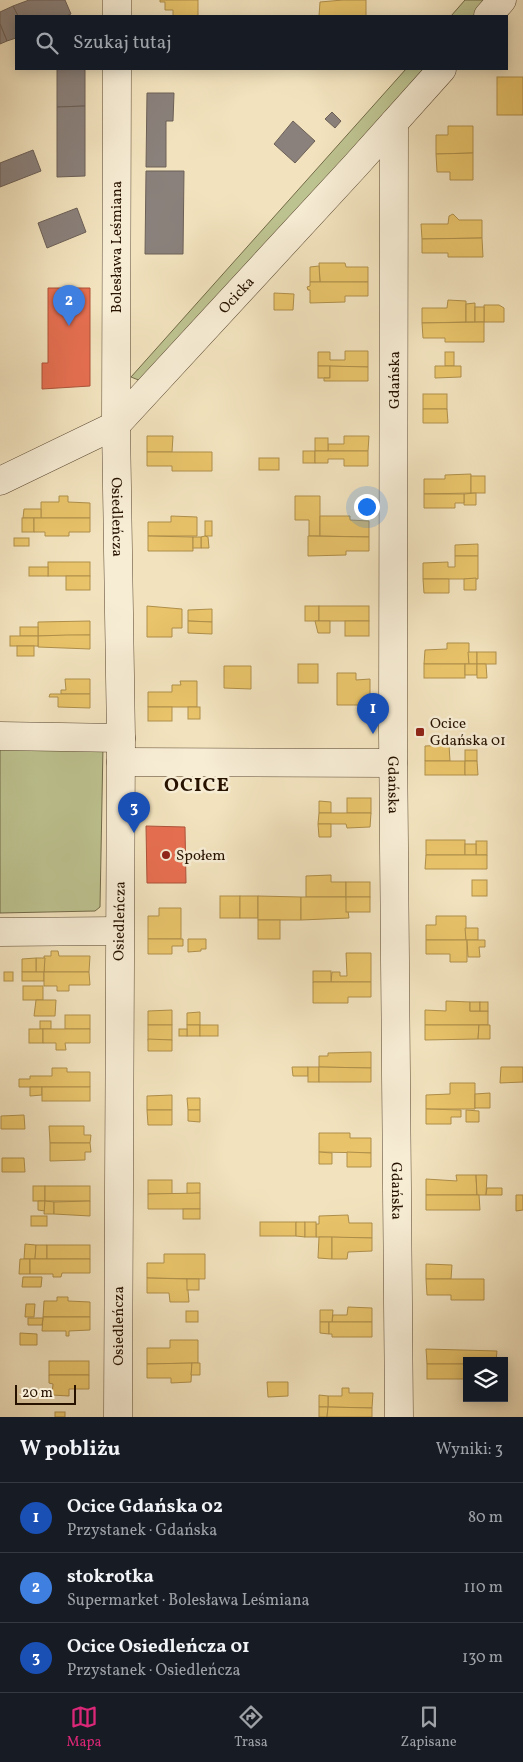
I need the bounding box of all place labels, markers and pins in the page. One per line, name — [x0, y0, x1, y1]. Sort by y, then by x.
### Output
pin: 2 — [53, 285, 85, 326]
pin: 1 — [357, 693, 389, 734]
place label: Ocice Gdańska 01 — [430, 714, 506, 752]
marker: Ocice Gdańska 01 — [414, 726, 426, 738]
pin: 3 — [118, 792, 150, 833]
place label: Społem — [176, 846, 226, 867]
marker: Społem — [160, 849, 172, 861]

